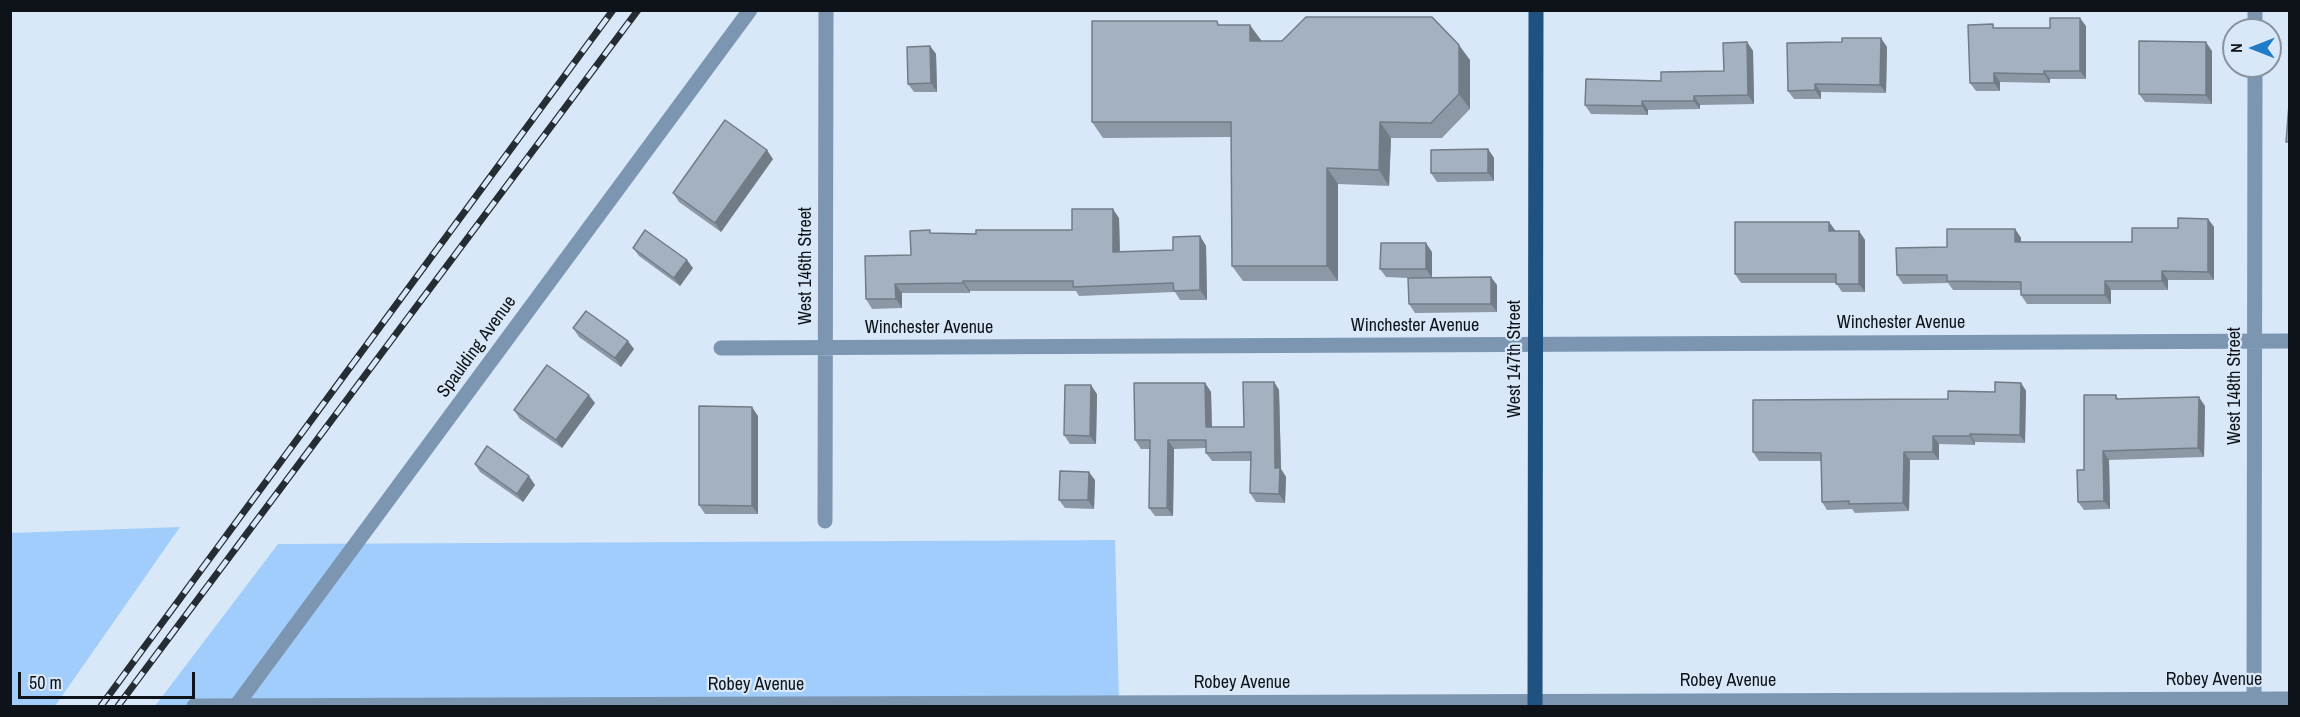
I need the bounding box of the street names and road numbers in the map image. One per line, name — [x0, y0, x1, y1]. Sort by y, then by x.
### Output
street label: West 146th Street — [795, 207, 817, 325]
street label: Spaulding Avenue — [433, 292, 521, 402]
street label: West 147th Street — [1504, 300, 1526, 418]
street label: Winchester Avenue — [1837, 312, 1965, 334]
street label: Winchester Avenue — [1351, 315, 1479, 337]
street label: Winchester Avenue — [865, 317, 993, 339]
street label: West 148th Street — [2224, 327, 2246, 445]
street label: Robey Avenue — [2166, 669, 2262, 691]
street label: Robey Avenue — [1680, 670, 1776, 692]
street label: Robey Avenue — [1194, 672, 1290, 694]
street label: Robey Avenue — [708, 674, 804, 696]

